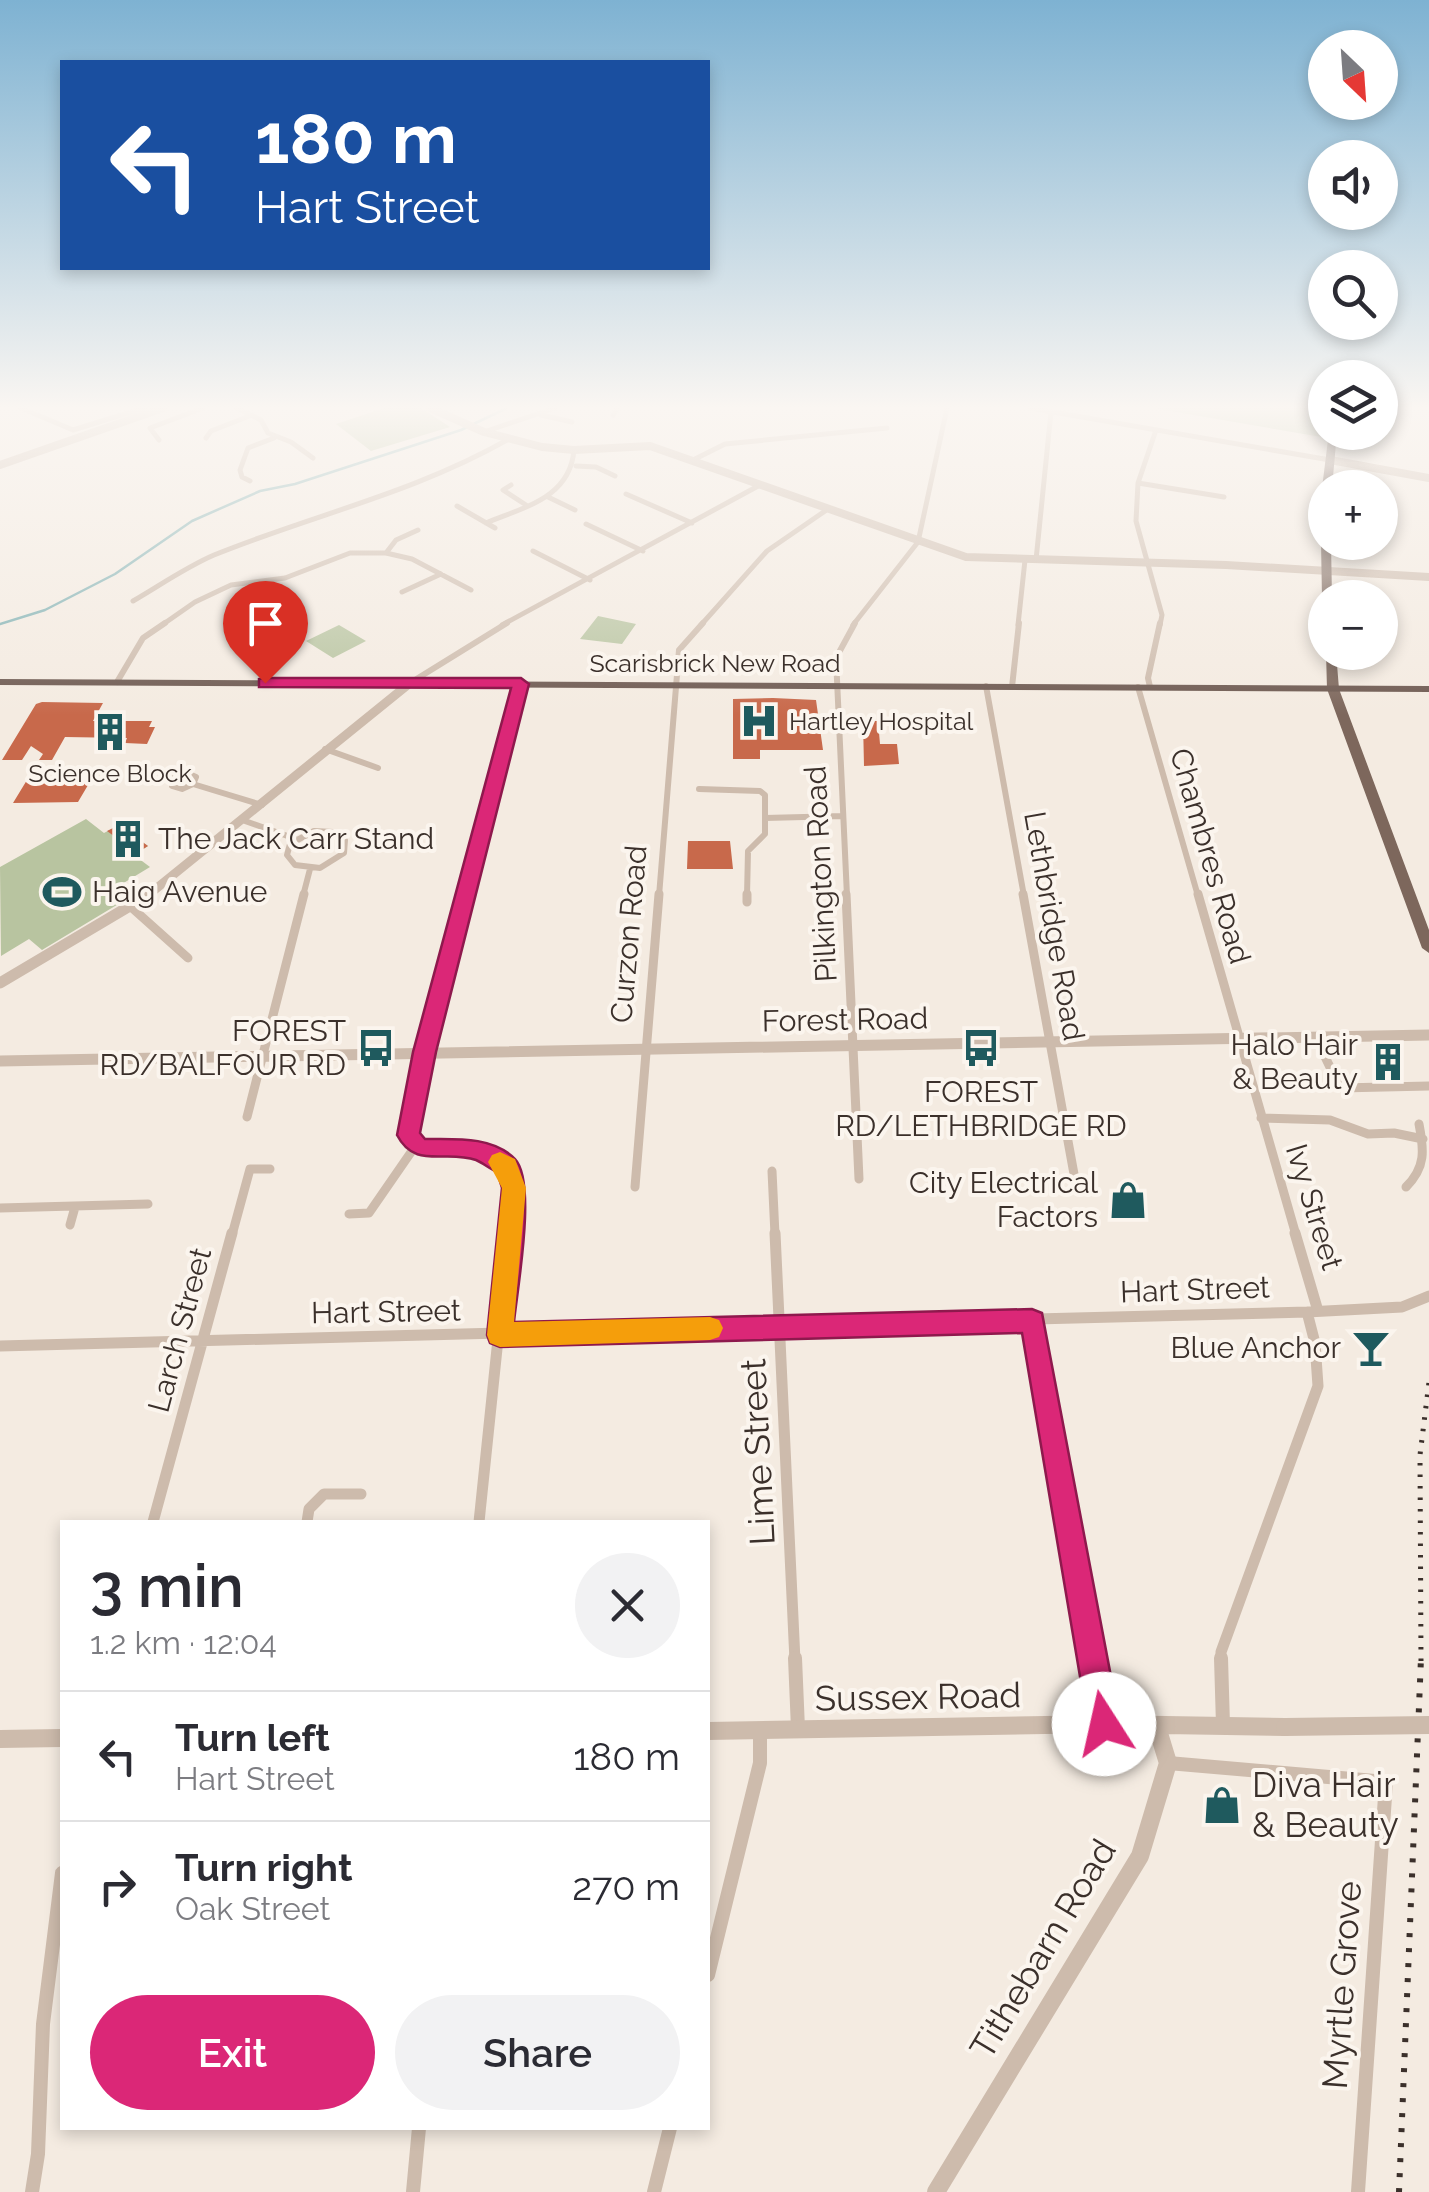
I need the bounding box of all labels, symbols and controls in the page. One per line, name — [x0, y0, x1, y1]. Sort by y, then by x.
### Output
north arrow — [1308, 30, 1398, 120]
map controls — [1308, 30, 1398, 670]
text: 180 m — [255, 97, 457, 179]
icon: left — [90, 100, 220, 230]
button: sound — [1308, 140, 1398, 230]
text: Hart Street — [255, 181, 480, 234]
button: search — [1308, 250, 1398, 340]
button: layers — [1308, 360, 1398, 450]
button: + — [1308, 470, 1398, 560]
button: − — [1308, 580, 1398, 670]
pin — [223, 581, 308, 684]
icon: arrive — [238, 596, 293, 651]
street label: Scarisbrick New Road — [589, 648, 841, 678]
hospital icon: Hartley Hospital — [738, 700, 780, 742]
place label: Hartley Hospital — [789, 706, 974, 736]
building icon: Science Block — [89, 711, 131, 753]
street label: Chambres Road — [1163, 744, 1258, 968]
place label: Science Block — [28, 758, 193, 788]
street label: Pilkington Road — [797, 765, 844, 983]
street label: Lethbridge Road — [1017, 809, 1092, 1043]
building icon: The Jack Carr Stand — [107, 818, 149, 860]
place label: The Jack Carr Stand — [158, 821, 434, 856]
street label: Curzon Road — [603, 844, 654, 1024]
sports icon: Haig Avenue — [41, 871, 83, 913]
place label: Haig Avenue — [92, 874, 267, 909]
street label: Forest Road — [762, 1001, 928, 1038]
place label: FOREST RD/BALFOUR RD — [99, 1013, 346, 1082]
bus stop icon: FOREST RD/BALFOUR RD — [355, 1027, 397, 1069]
bus stop icon: FOREST RD/LETHBRIDGE RD — [960, 1027, 1002, 1069]
place label: Halo Hair & Beauty — [1231, 1027, 1358, 1096]
building icon: Halo Hair & Beauty — [1367, 1041, 1409, 1083]
place label: FOREST RD/LETHBRIDGE RD — [835, 1074, 1127, 1143]
street label: Ivy Street — [1279, 1140, 1350, 1274]
place label: City Electrical Factors — [909, 1165, 1099, 1234]
shop icon: City Electrical Factors — [1107, 1179, 1149, 1221]
street label: Larch Street — [141, 1244, 218, 1416]
street label: Hart Street — [1120, 1269, 1270, 1310]
street label: Hart Street — [311, 1293, 461, 1330]
bar icon: Blue Anchor — [1350, 1327, 1392, 1369]
place label: Blue Anchor — [1171, 1330, 1341, 1365]
street label: Lime Street — [732, 1357, 783, 1546]
text: 3 min — [90, 1551, 244, 1621]
button: close — [575, 1553, 680, 1658]
text: 1.2 km · 12:04 — [90, 1624, 277, 1661]
position arrow — [1052, 1672, 1156, 1776]
street label: Sussex Road — [815, 1674, 1021, 1719]
text: Turn left — [175, 1715, 330, 1760]
icon: left — [90, 1729, 145, 1784]
text: 180 m — [573, 1734, 680, 1779]
text: Hart Street — [175, 1760, 335, 1797]
place label: Diva Hair & Beauty — [1252, 1764, 1399, 1845]
shop icon: Diva Hair & Beauty — [1201, 1784, 1243, 1826]
street label: Tithebarn Road — [961, 1832, 1124, 2066]
text: Turn right — [175, 1845, 352, 1890]
icon: right — [90, 1859, 145, 1914]
text: 270 m — [572, 1864, 680, 1909]
street label: Myrtle Grove — [1314, 1880, 1369, 2090]
text: Oak Street — [175, 1890, 330, 1927]
button: Exit — [90, 1995, 375, 2110]
button: Share — [395, 1995, 680, 2110]

